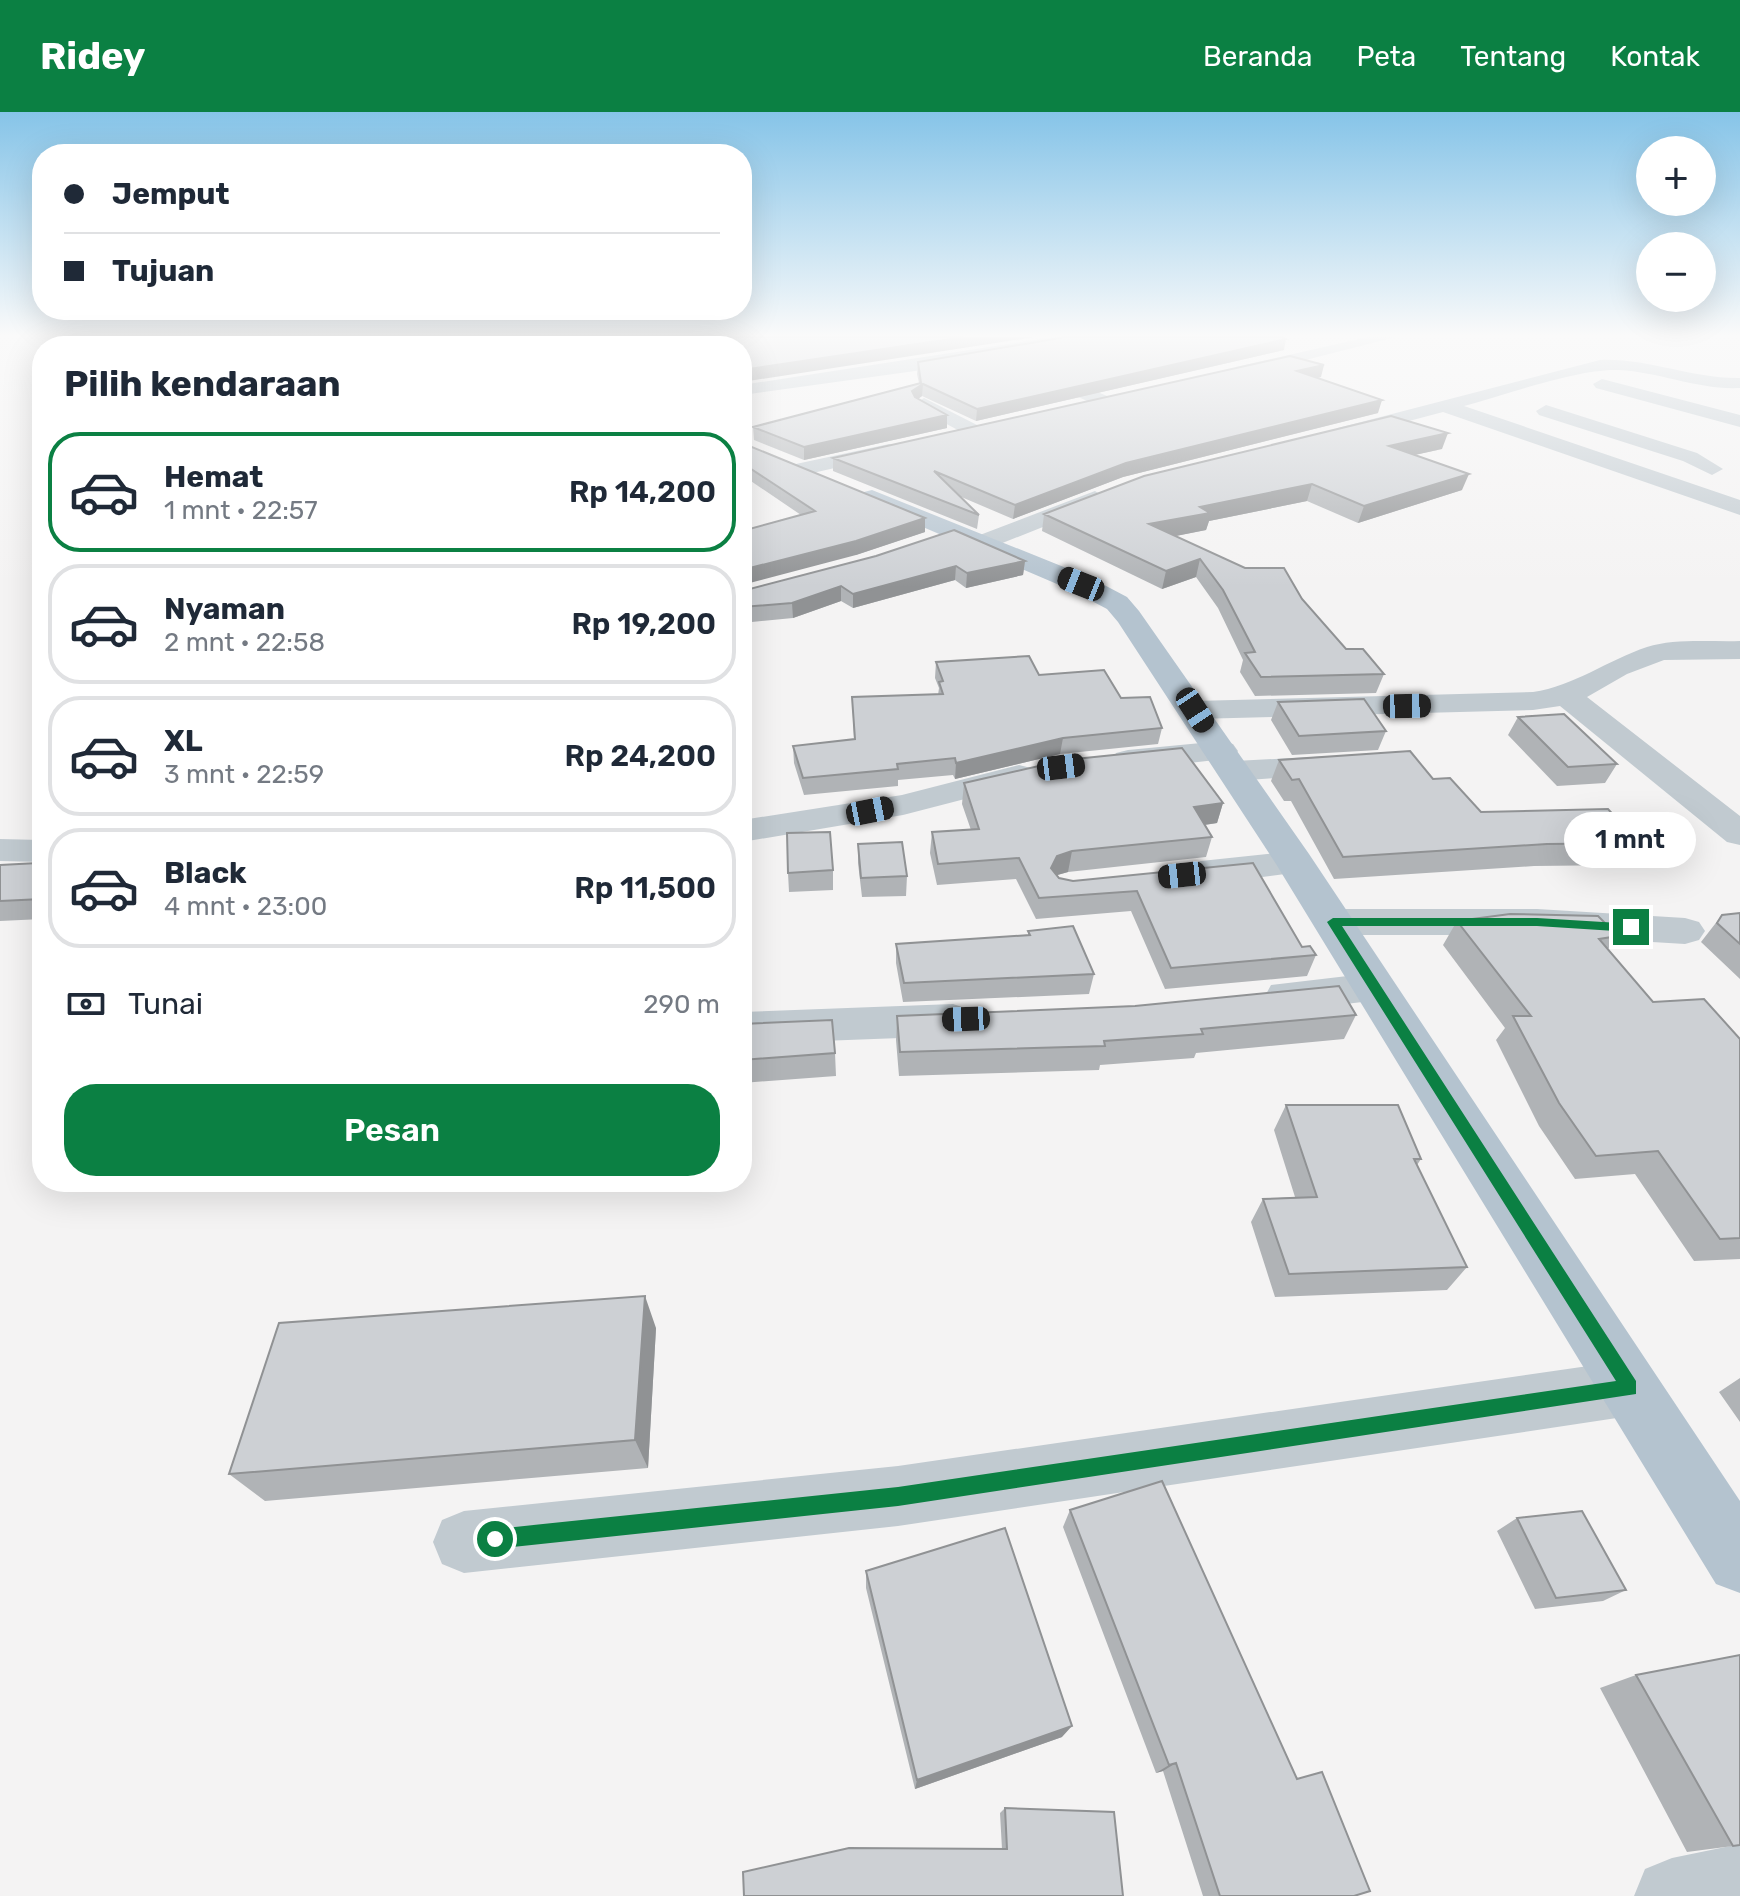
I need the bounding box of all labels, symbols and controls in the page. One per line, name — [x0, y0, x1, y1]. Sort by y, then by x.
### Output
text: Ridey — [40, 33, 146, 79]
text: Beranda — [1203, 40, 1312, 73]
text: Peta — [1356, 40, 1416, 73]
text: Tentang — [1460, 40, 1566, 73]
text: Kontak — [1610, 40, 1700, 73]
map controls — [1636, 136, 1716, 312]
button: + — [1636, 136, 1716, 216]
text: Jemput — [112, 176, 230, 212]
button: − — [1636, 232, 1716, 312]
text: Tujuan — [112, 253, 214, 289]
text: Pilih kendaraan — [64, 362, 341, 405]
icon: car — [68, 456, 140, 528]
text: Hemat — [164, 459, 263, 495]
text: Rp 14,200 — [569, 474, 716, 510]
text: 1 mnt · 22:57 — [164, 495, 318, 526]
car — [1054, 564, 1108, 604]
icon: car — [68, 588, 140, 660]
text: Nyaman — [164, 591, 285, 627]
text: Rp 19,200 — [571, 606, 716, 642]
text: 2 mnt · 22:58 — [164, 627, 325, 658]
car — [1172, 683, 1218, 737]
car — [1383, 694, 1431, 718]
icon: car — [68, 720, 140, 792]
text: XL — [164, 723, 203, 759]
text: Rp 24,200 — [564, 738, 716, 774]
car — [1036, 752, 1086, 782]
text: 3 mnt · 22:59 — [164, 759, 324, 790]
car — [844, 795, 896, 827]
callout: 1 mnt — [1565, 811, 1697, 867]
text: 1 mnt — [1595, 824, 1665, 855]
icon: car — [68, 852, 140, 924]
text: Black — [164, 855, 247, 891]
car — [1157, 861, 1207, 889]
text: Rp 11,500 — [574, 870, 716, 906]
text: 4 mnt · 23:00 — [164, 891, 327, 922]
route end — [1613, 909, 1649, 945]
icon: cash — [64, 982, 108, 1026]
text: Tunai — [128, 986, 203, 1022]
text: 290 m — [643, 989, 720, 1020]
car — [942, 1006, 990, 1032]
button: Pesan — [64, 1084, 720, 1176]
route start — [477, 1521, 513, 1557]

